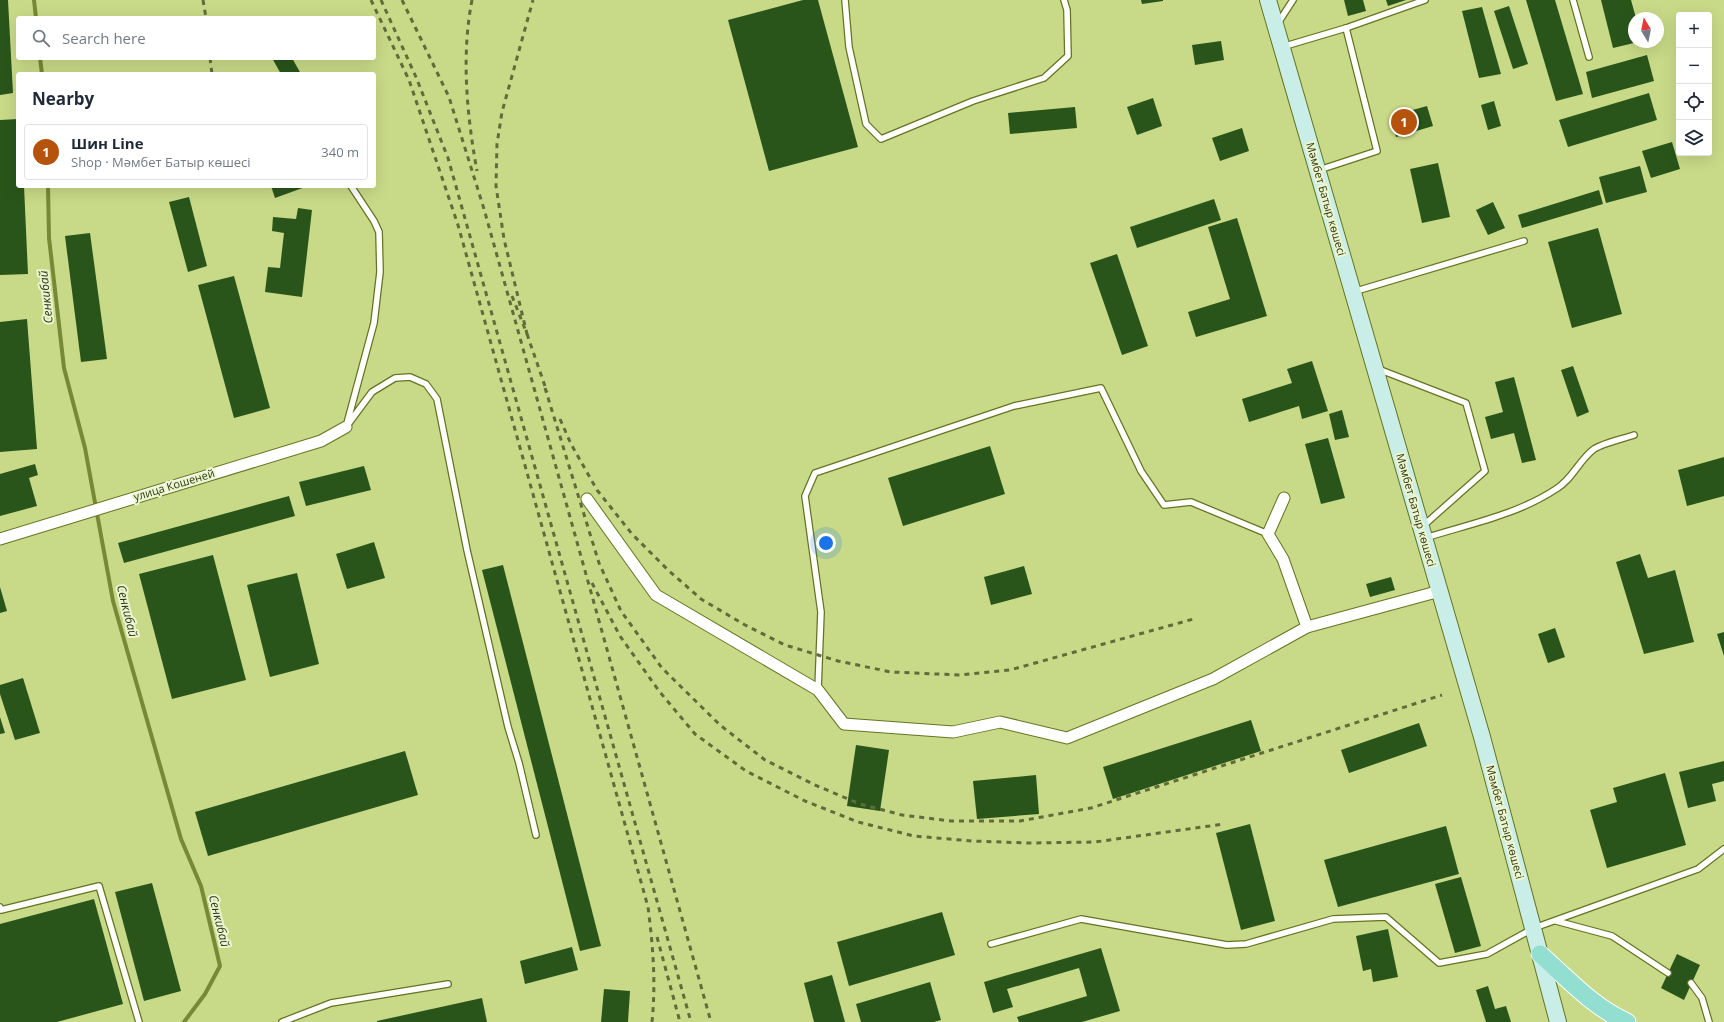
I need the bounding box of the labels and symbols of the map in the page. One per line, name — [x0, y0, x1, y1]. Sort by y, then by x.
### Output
north arrow — [1628, 12, 1664, 48]
pin: 1 — [1391, 107, 1417, 137]
street label: Мәмбет Батыр көшесі — [1303, 140, 1350, 257]
water label: Сенкибай — [34, 270, 57, 324]
street label: Мәмбет Батыр көшесі — [1393, 451, 1440, 568]
street label: улица Кошеней — [131, 465, 216, 504]
your location — [816, 533, 836, 553]
water label: Сенкибай — [113, 583, 142, 639]
street label: Мәмбет Батыр көшесі — [1483, 763, 1528, 880]
water label: Сенкибай — [205, 893, 234, 949]

